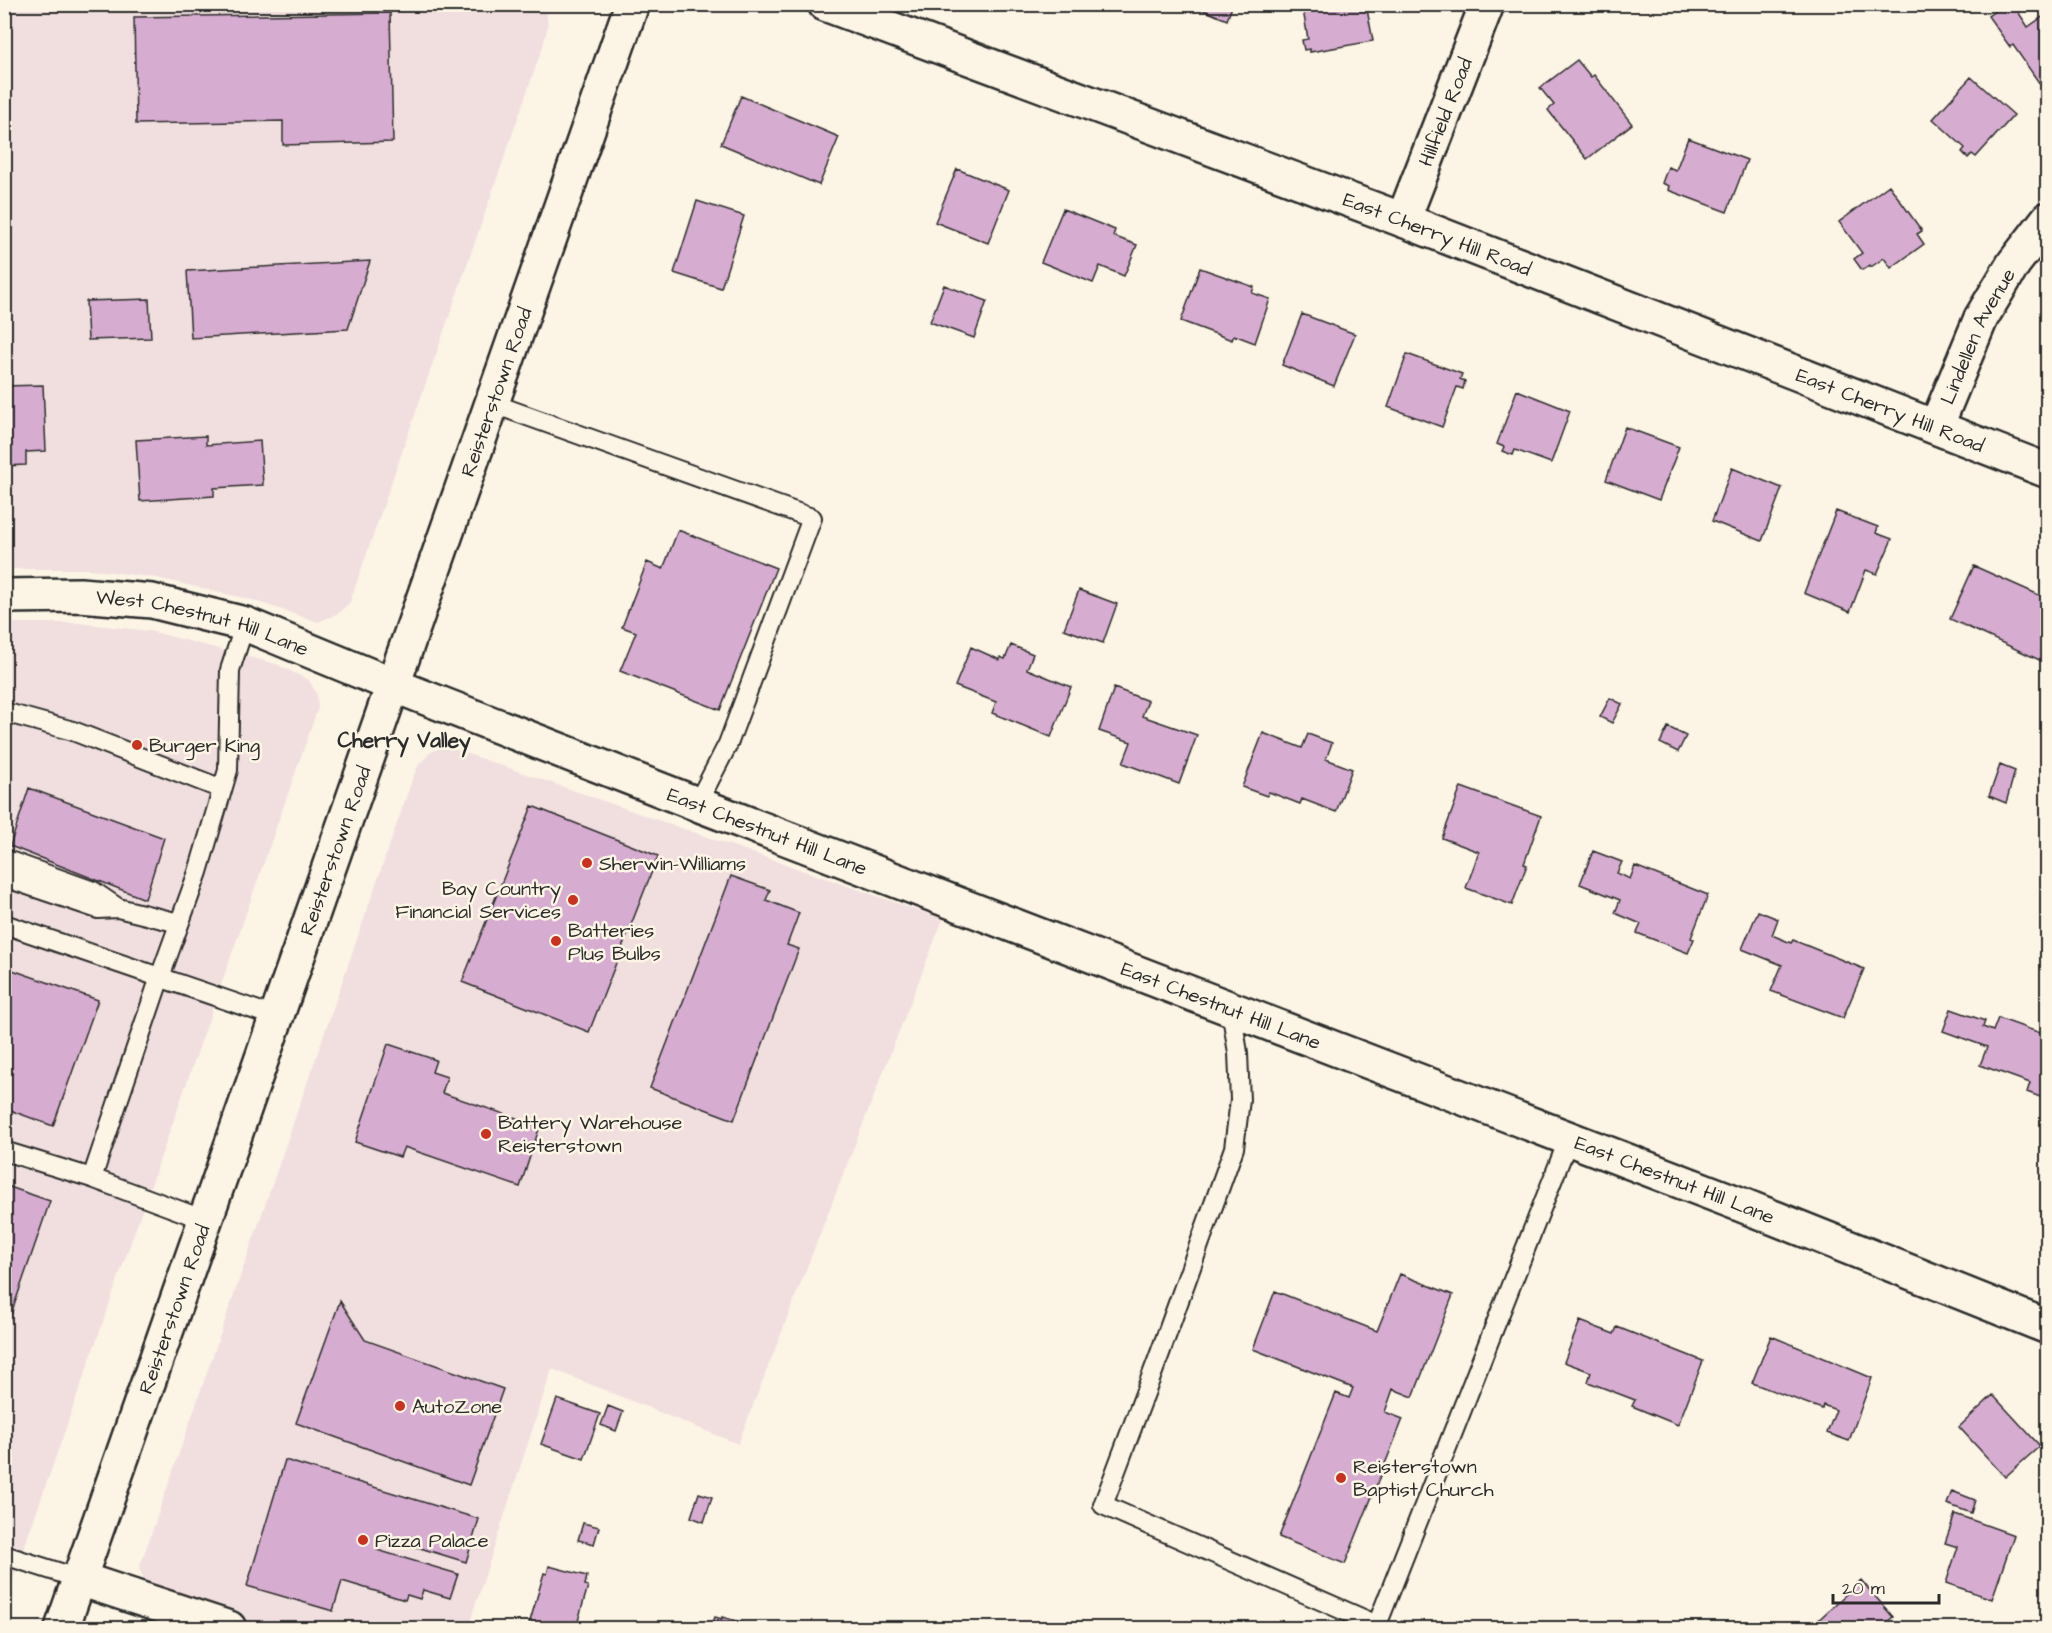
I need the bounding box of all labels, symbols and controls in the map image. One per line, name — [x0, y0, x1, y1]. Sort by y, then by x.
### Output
street label: Hillfield Road — [1412, 54, 1480, 171]
street label: East Cherry Hill Road — [1339, 186, 1535, 284]
street label: Lindellen Avenue — [1934, 263, 2023, 409]
street label: Reisterstown Road — [454, 304, 539, 481]
street label: East Cherry Hill Road — [1792, 361, 1988, 460]
street label: West Chestnut Hill Lane — [95, 583, 313, 664]
district label: Cherry Valley — [337, 726, 471, 758]
place label: Burger King — [149, 732, 260, 761]
marker: Burger King — [130, 738, 144, 752]
street label: Reisterstown Road — [293, 762, 378, 939]
street label: East Chestnut Hill Lane — [663, 781, 871, 883]
place label: Sherwin-Williams — [599, 850, 746, 878]
marker: Sherwin-Williams — [580, 856, 594, 870]
place label: Bay Country Financial Services — [395, 875, 561, 926]
marker: Bay Country Financial Services — [566, 893, 580, 907]
place label: Batteries Plus Bulbs — [568, 917, 661, 968]
marker: Batteries Plus Bulbs — [549, 934, 563, 948]
street label: East Chestnut Hill Lane — [1117, 955, 1325, 1057]
place label: Battery Warehouse Reisterstown — [498, 1109, 683, 1160]
marker: Battery Warehouse Reisterstown — [479, 1127, 493, 1141]
street label: East Chestnut Hill Lane — [1571, 1129, 1779, 1232]
street label: Reisterstown Road — [132, 1221, 218, 1398]
place label: AutoZone — [412, 1393, 502, 1421]
marker: AutoZone — [393, 1399, 407, 1413]
place label: Reisterstown Baptist Church — [1353, 1453, 1494, 1504]
marker: Reisterstown Baptist Church — [1334, 1471, 1348, 1485]
place label: Pizza Palace — [375, 1527, 489, 1555]
marker: Pizza Palace — [356, 1533, 370, 1547]
scale bar — [1833, 1567, 1940, 1605]
text: 20 m — [1842, 1576, 1885, 1601]

